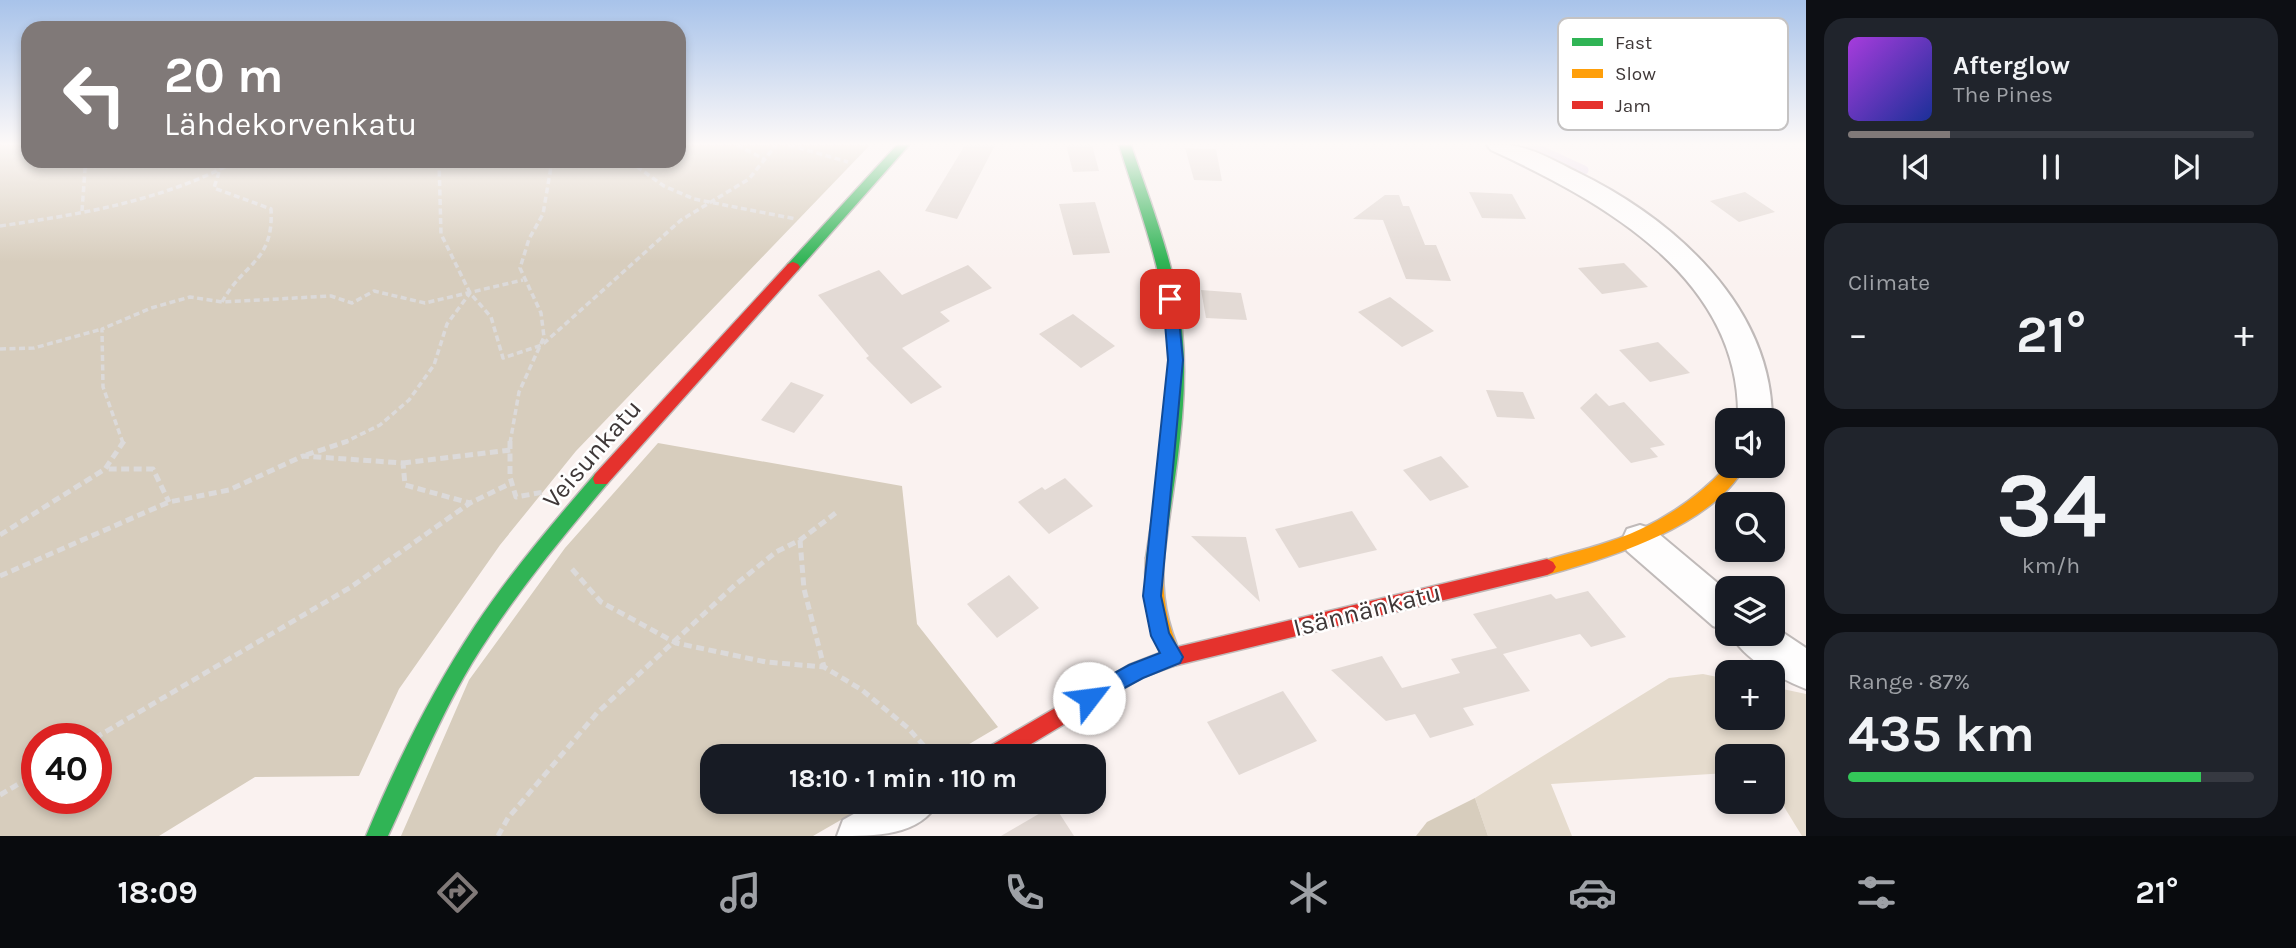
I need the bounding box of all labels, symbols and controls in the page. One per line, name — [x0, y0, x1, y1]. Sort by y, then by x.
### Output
legend — [1558, 18, 1788, 130]
text: Fast — [1615, 32, 1652, 54]
text: 20 m — [164, 47, 284, 104]
icon: left — [49, 49, 140, 140]
text: Afterglow — [1953, 50, 2070, 81]
text: Slow — [1615, 63, 1656, 85]
text: The Pines — [1953, 81, 2053, 108]
text: Jam — [1615, 95, 1651, 117]
text: Lähdekorvenkatu — [164, 106, 417, 143]
icon: previous — [1897, 148, 1935, 186]
icon: pause — [2032, 148, 2070, 186]
icon: next — [2167, 148, 2205, 186]
pin — [1140, 269, 1200, 329]
text: Climate — [1848, 269, 1930, 296]
icon: arrive — [1151, 280, 1189, 318]
text: 21° — [2016, 304, 2086, 365]
text: − — [1848, 312, 1868, 357]
text: + — [2234, 312, 2254, 357]
street label: Veisunkatu — [536, 393, 648, 515]
map controls — [1715, 408, 1785, 814]
button: sound — [1715, 408, 1785, 478]
text: 34 — [1996, 453, 2106, 559]
button: search — [1715, 492, 1785, 562]
text: km/h — [2022, 552, 2080, 579]
button: layers — [1715, 576, 1785, 646]
street label: Isännänkatu — [1290, 577, 1444, 643]
button: + — [1715, 660, 1785, 730]
position arrow — [1052, 661, 1126, 735]
text: Range · 87% — [1848, 668, 1970, 695]
text: 435 km — [1848, 703, 2035, 764]
speed limit sign: 40 — [21, 723, 112, 814]
button: − — [1715, 744, 1785, 814]
text: 18:10 · 1 min · 110 m — [789, 763, 1017, 794]
icon: directions — [433, 868, 482, 917]
icon: music — [716, 868, 765, 917]
icon: phone — [1000, 868, 1049, 917]
icon: climate — [1284, 868, 1333, 917]
icon: car — [1568, 868, 1617, 917]
icon: filters — [1852, 868, 1901, 917]
text: 18:09 — [117, 874, 198, 911]
text: 21° — [2135, 874, 2179, 911]

